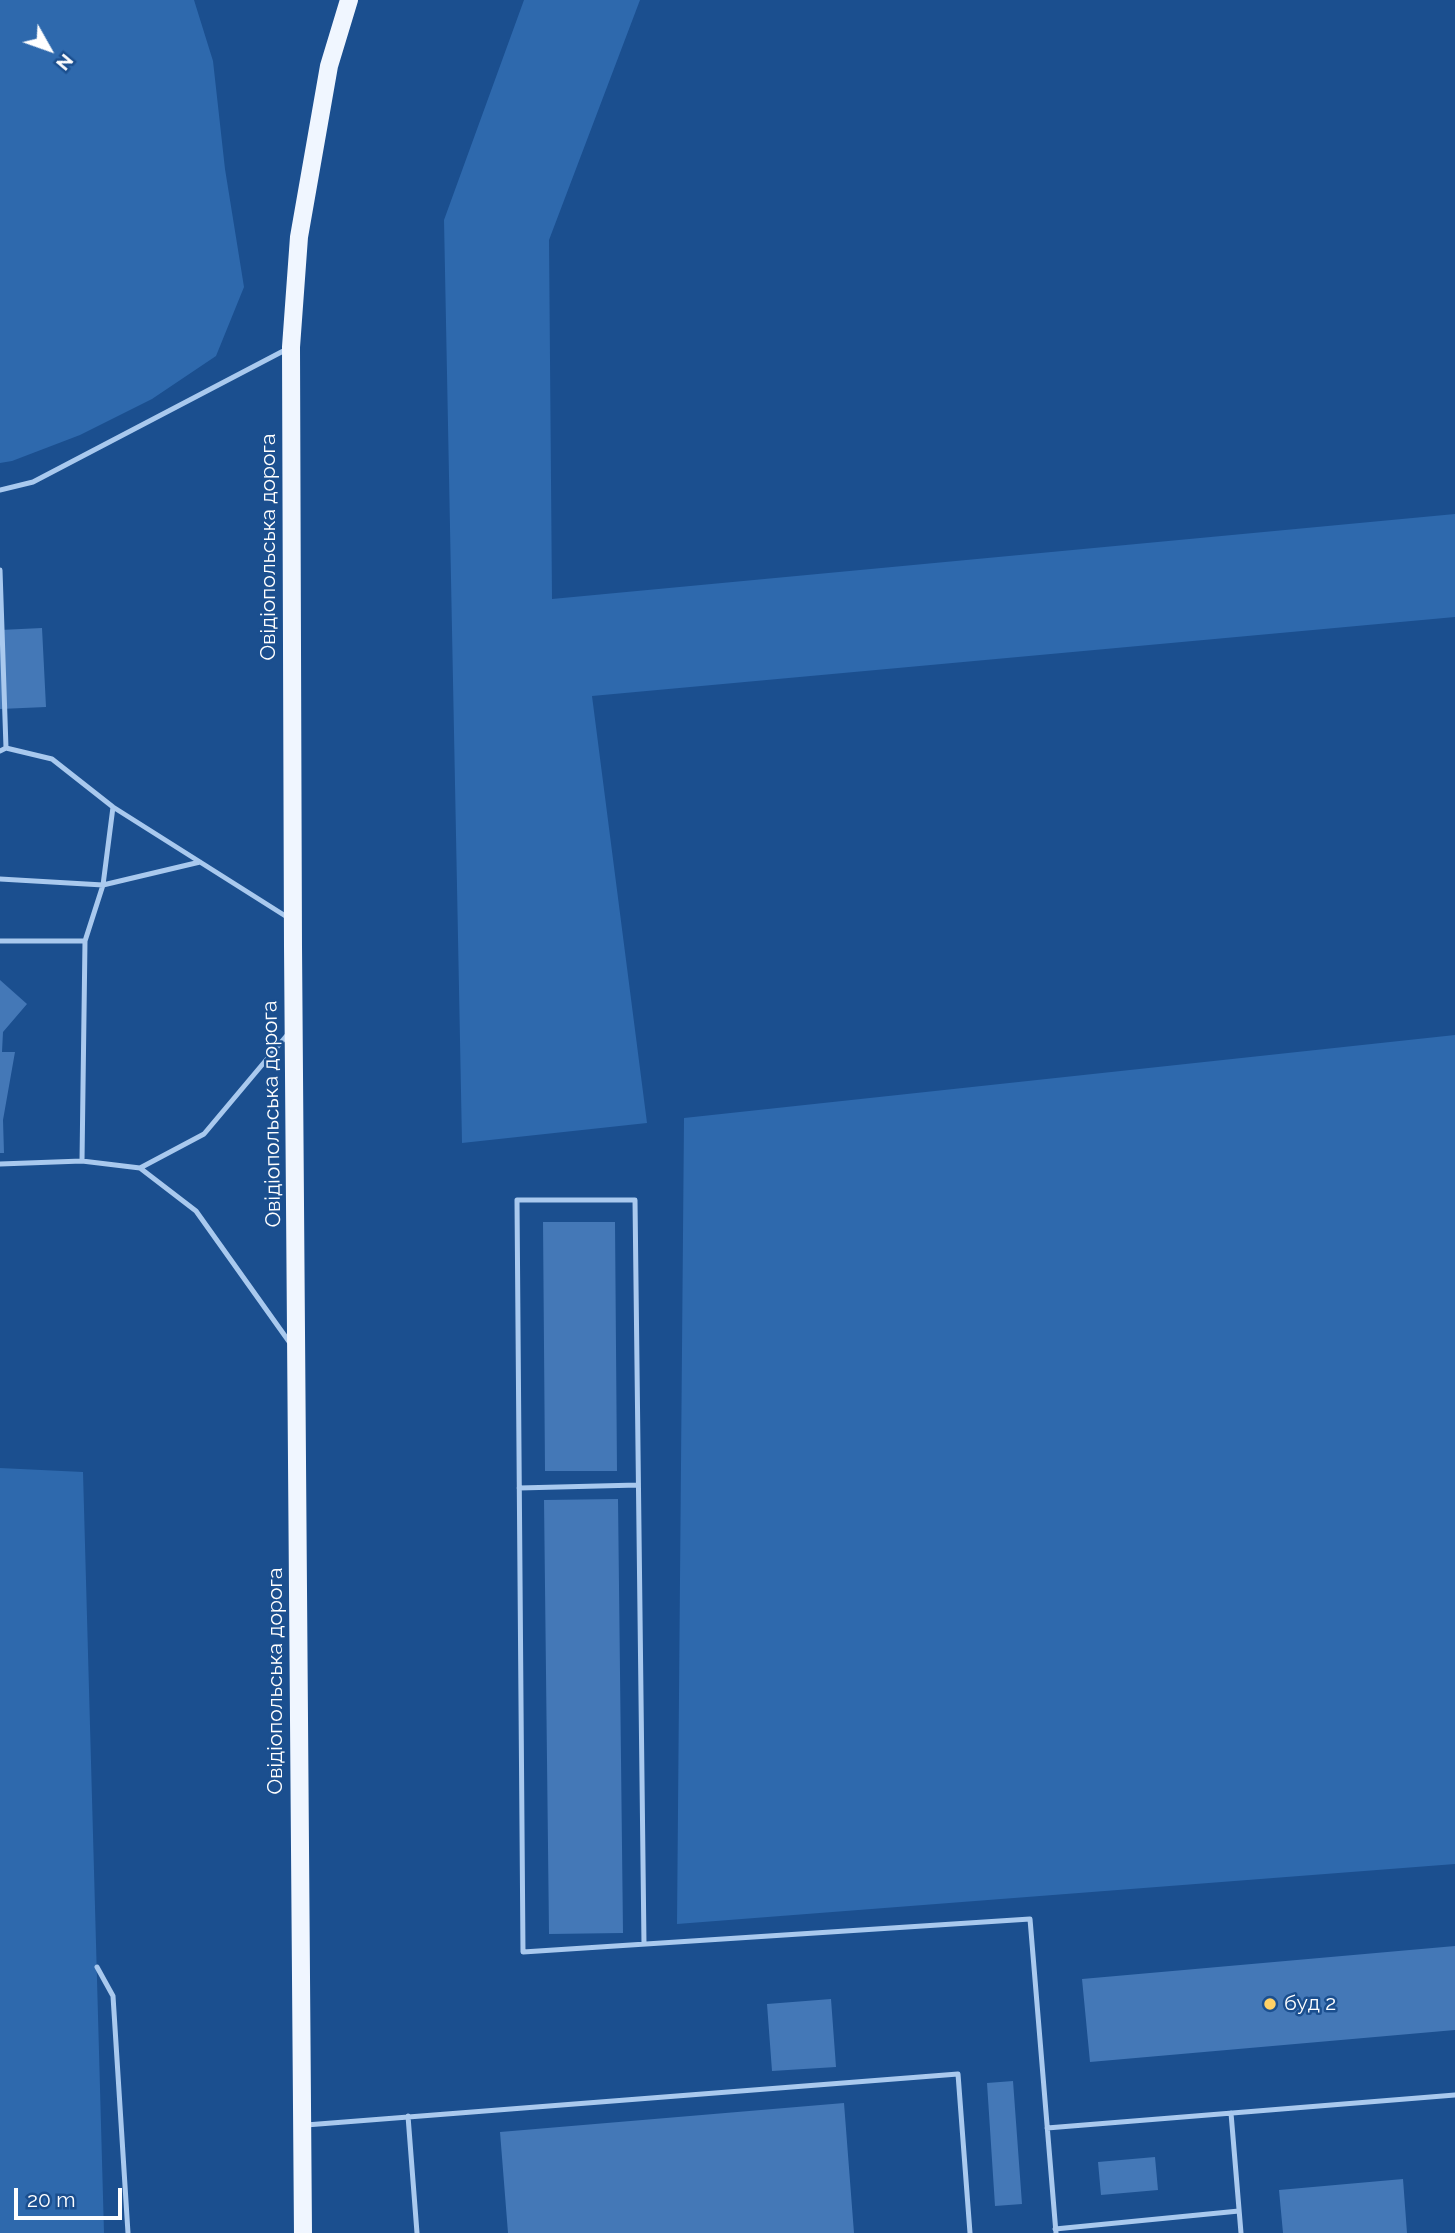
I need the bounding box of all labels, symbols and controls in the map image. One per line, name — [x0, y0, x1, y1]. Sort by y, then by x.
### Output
north arrow — [14, 14, 84, 84]
text: N — [52, 50, 78, 75]
street label: Овідіопольська дорога — [256, 434, 282, 660]
street label: Овідіопольська дорога — [257, 1000, 287, 1228]
street label: Овідіопольська дорога — [263, 1568, 289, 1794]
place label: буд 2 — [1284, 1991, 1336, 2017]
marker: буд 2 — [1262, 1996, 1278, 2012]
scale bar — [18, 2174, 126, 2218]
text: 20 m — [27, 2187, 75, 2212]

